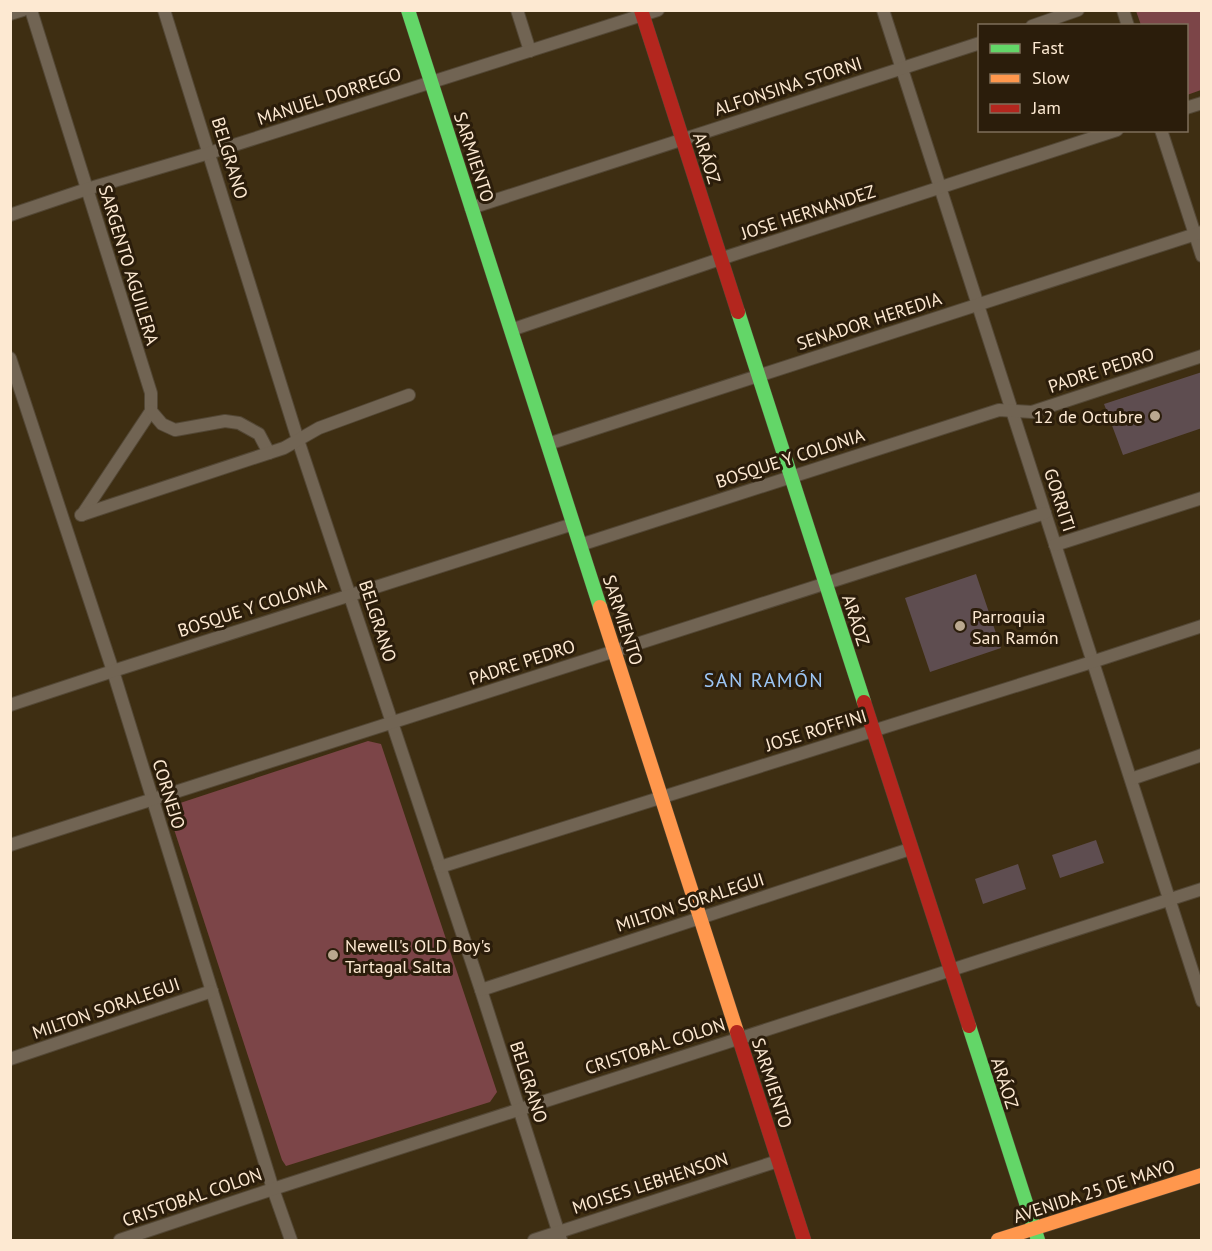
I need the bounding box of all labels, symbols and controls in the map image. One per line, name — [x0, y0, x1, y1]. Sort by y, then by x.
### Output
legend — [978, 24, 1188, 132]
text: Fast — [1032, 36, 1064, 59]
street label: ALFONSINA STORNI — [711, 51, 865, 121]
street label: MANUEL DORREGO — [254, 62, 404, 130]
text: Slow — [1032, 66, 1070, 89]
text: Jam — [1031, 96, 1061, 119]
street label: SARMIENTO — [449, 109, 499, 205]
street label: BELGRANO — [207, 114, 253, 202]
street label: ARÁOZ — [688, 129, 726, 187]
street label: JOSE HERNANDEZ — [737, 179, 878, 245]
street label: SARGENTO AGUILERA — [94, 182, 164, 348]
street label: SENADOR HEREDIA — [794, 287, 945, 355]
street label: PADRE PEDRO — [1045, 342, 1157, 398]
place label: 12 de Octubre — [1034, 405, 1143, 428]
marker: 12 de Octubre — [1148, 409, 1162, 423]
street label: BOSQUE Y COLONIA — [713, 423, 868, 493]
street label: GORRITI — [1039, 465, 1081, 535]
street label: BOSQUE Y COLONIA — [175, 572, 330, 642]
street label: SARMIENTO — [598, 572, 648, 668]
street label: BELGRANO — [354, 577, 402, 665]
street label: ARÁOZ — [837, 591, 875, 649]
place label: Parroquia San Ramón — [972, 605, 1059, 649]
marker: Parroquia San Ramón — [953, 619, 967, 633]
street label: PADRE PEDRO — [466, 634, 578, 690]
district label: SAN RAMÓN — [704, 667, 824, 693]
street label: JOSE ROFFINI — [761, 704, 870, 757]
street label: CORNEJO — [147, 756, 191, 832]
street label: MILTON SORALEGUI — [613, 867, 767, 937]
place label: Newell's OLD Boy's Tartagal Salta — [345, 934, 491, 978]
marker: Newell's OLD Boy's Tartagal Salta — [326, 948, 340, 962]
street label: MILTON SORALEGUI — [29, 972, 183, 1044]
street label: CRISTOBAL COLON — [582, 1012, 728, 1080]
street label: SARMIENTO — [747, 1035, 797, 1131]
street label: BELGRANO — [505, 1038, 553, 1126]
street label: ARÁOZ — [986, 1054, 1024, 1112]
street label: MOISES LEBHENSON — [569, 1147, 731, 1219]
street label: AVENIDA 25 DE MAYO — [1010, 1154, 1178, 1228]
street label: CRISTOBAL COLON — [119, 1162, 265, 1232]

